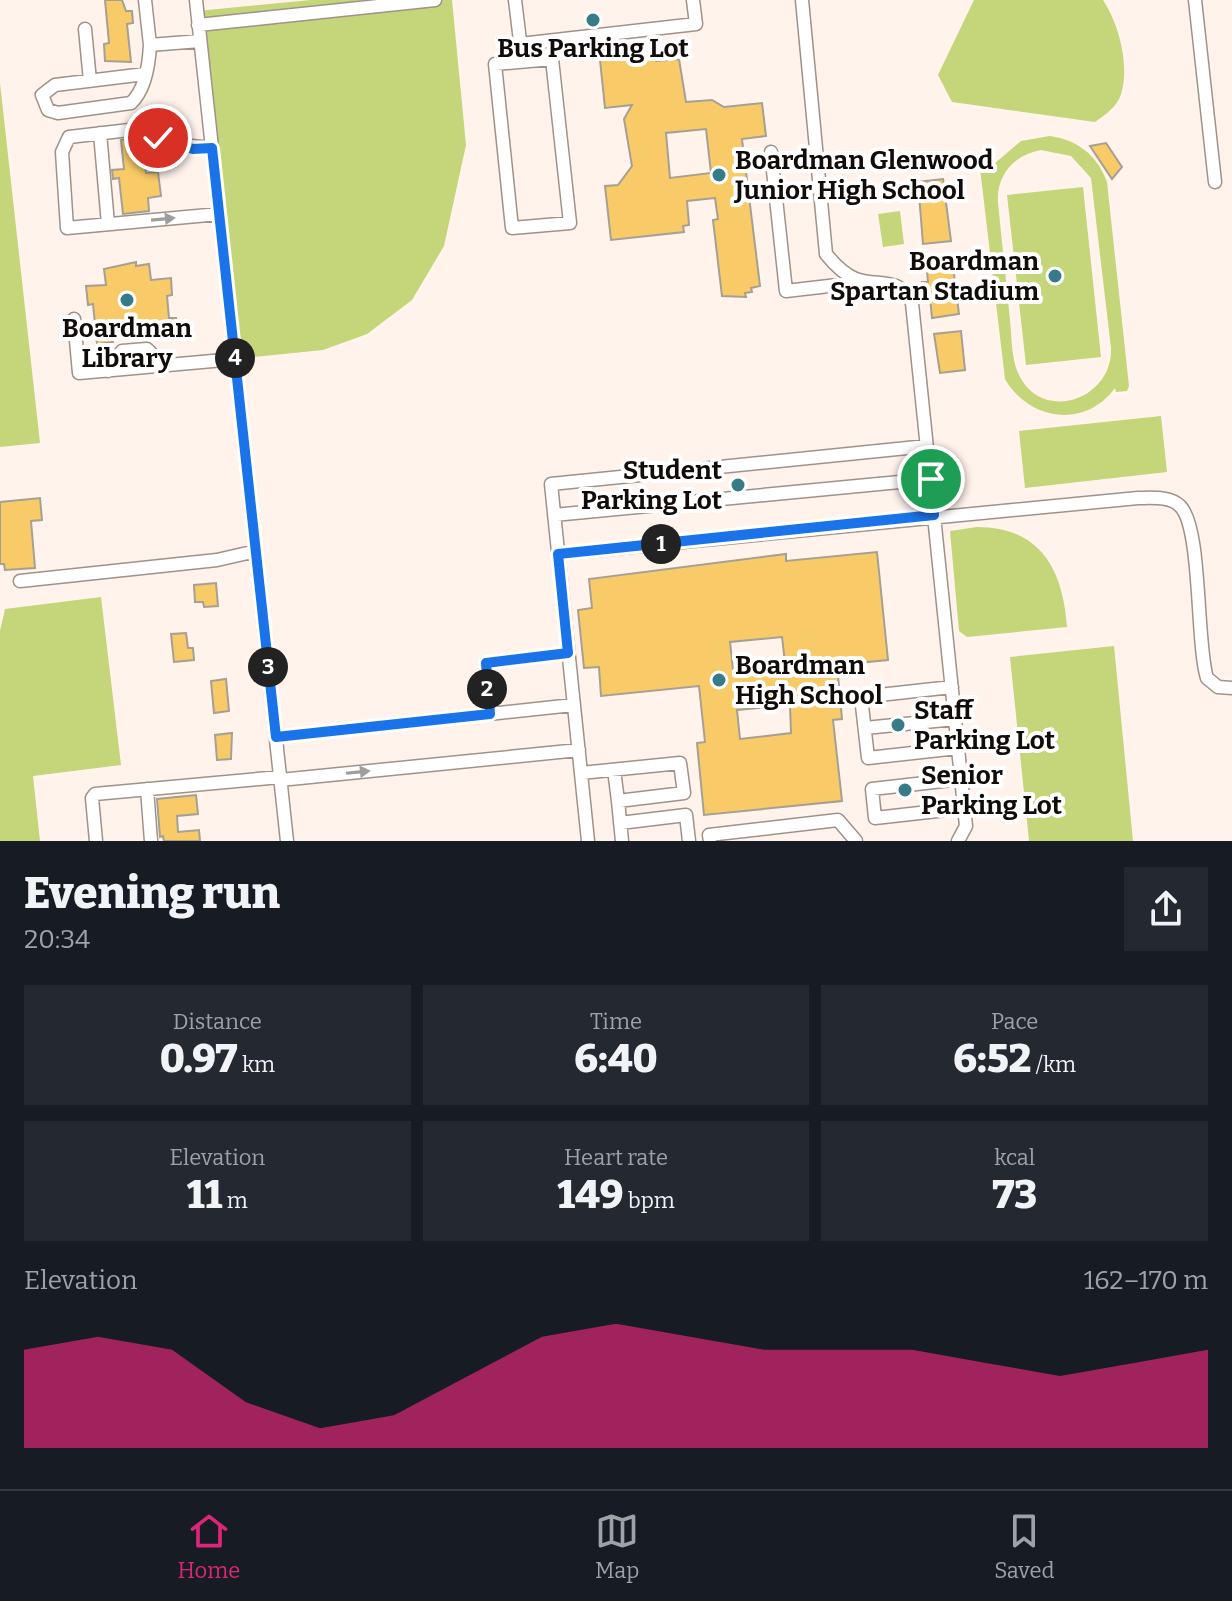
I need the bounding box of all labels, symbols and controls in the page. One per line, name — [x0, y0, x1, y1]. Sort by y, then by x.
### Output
marker: Bus Parking Lot — [584, 11, 602, 29]
place label: Bus Parking Lot — [497, 33, 690, 64]
pin — [124, 104, 192, 172]
icon: check — [136, 116, 180, 160]
place label: Boardman Glenwood Junior High School — [733, 145, 994, 206]
marker: Boardman Glenwood Junior High School — [710, 166, 728, 184]
one-way arrow — [151, 212, 176, 225]
place label: Boardman Spartan Stadium — [830, 246, 1039, 307]
marker: Boardman Spartan Stadium — [1046, 267, 1064, 285]
marker: Boardman Library — [118, 291, 136, 309]
place label: Boardman Library — [62, 313, 192, 374]
pin: 4 — [215, 338, 255, 378]
text: 4 — [228, 344, 242, 371]
pin — [897, 445, 965, 513]
place label: Student Parking Lot — [581, 455, 723, 516]
icon: arrive — [909, 457, 953, 501]
marker: Student Parking Lot — [729, 476, 747, 494]
pin: 1 — [641, 524, 681, 564]
text: 1 — [656, 530, 666, 557]
pin: 3 — [248, 647, 288, 687]
place label: Boardman High School — [735, 650, 883, 711]
text: 3 — [262, 653, 274, 680]
pin: 2 — [467, 669, 507, 709]
marker: Boardman High School — [710, 671, 728, 689]
text: 2 — [481, 675, 493, 702]
place label: Staff Parking Lot — [914, 695, 1056, 756]
marker: Staff Parking Lot — [889, 716, 907, 734]
place label: Senior Parking Lot — [921, 760, 1063, 821]
one-way arrow — [346, 766, 371, 779]
marker: Senior Parking Lot — [896, 781, 914, 799]
text: Evening run — [24, 867, 280, 920]
button: share — [1124, 867, 1208, 951]
text: 20:34 — [24, 924, 90, 955]
text: Distance — [173, 1008, 262, 1035]
text: Time — [590, 1008, 642, 1035]
text: Pace — [991, 1008, 1038, 1035]
text: 0.97 — [160, 1035, 238, 1083]
text: 6:40 — [574, 1035, 658, 1083]
text: 6:52 — [953, 1035, 1031, 1083]
text: km — [238, 1051, 275, 1078]
text: /km — [1031, 1051, 1076, 1078]
text: Elevation — [169, 1144, 265, 1171]
text: Heart rate — [564, 1144, 668, 1171]
text: kcal — [994, 1144, 1035, 1171]
text: 11 — [187, 1171, 222, 1219]
text: 149 — [557, 1171, 624, 1219]
text: 73 — [992, 1171, 1037, 1219]
text: m — [222, 1187, 248, 1214]
text: bpm — [624, 1187, 675, 1214]
text: Elevation — [24, 1265, 137, 1296]
text: 162–170 m — [1084, 1265, 1208, 1296]
tab: Home — [177, 1509, 240, 1584]
tab: Map — [595, 1509, 639, 1584]
tab: Saved — [994, 1509, 1055, 1584]

